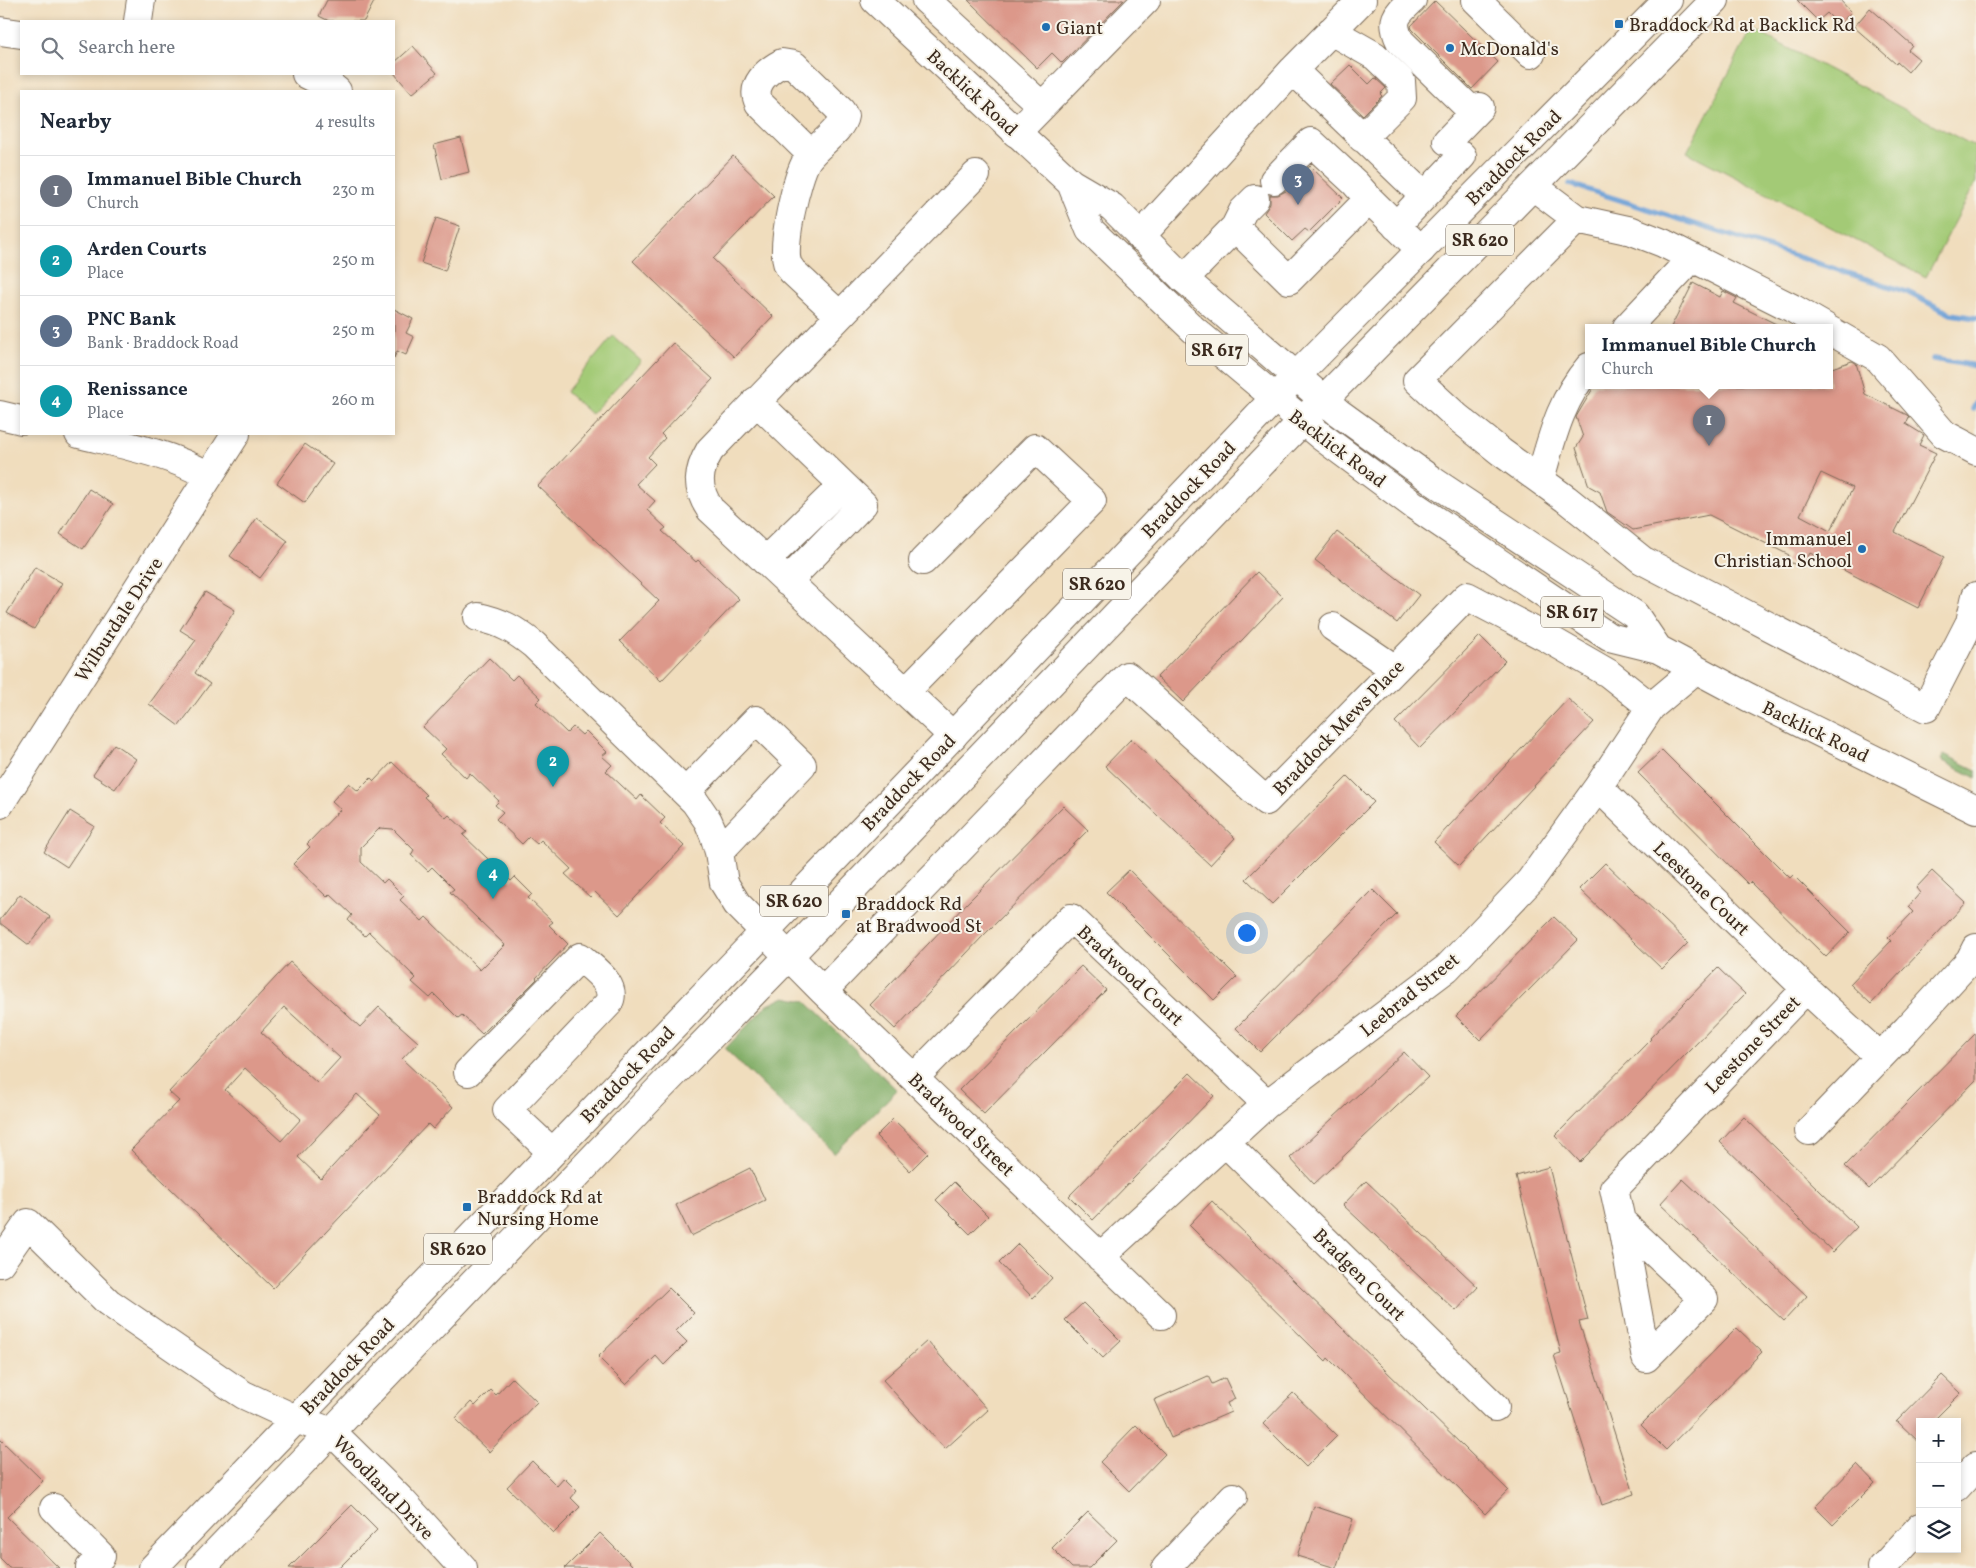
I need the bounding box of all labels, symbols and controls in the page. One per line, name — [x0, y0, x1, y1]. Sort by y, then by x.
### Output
place label: Braddock Rd at Backlick Rd — [1629, 13, 1855, 39]
place label: Giant — [1056, 16, 1103, 42]
marker: Braddock Rd at Backlick Rd — [1613, 18, 1625, 30]
search box — [20, 20, 395, 75]
marker: Giant — [1040, 21, 1052, 33]
icon: search — [38, 34, 66, 62]
text: Search here — [78, 35, 175, 61]
place label: McDonald's — [1460, 37, 1559, 63]
marker: McDonald's — [1444, 42, 1456, 54]
street label: Backlick Road — [920, 44, 1023, 143]
street label: Braddock Road — [1461, 105, 1568, 212]
text: Nearby — [40, 108, 111, 137]
text: 4 results — [315, 112, 375, 134]
pin: 3 — [1282, 164, 1314, 205]
text: Immanuel Bible Church — [87, 167, 302, 193]
text: 1 — [53, 180, 59, 202]
text: 230 m — [332, 180, 375, 202]
text: Church — [87, 193, 139, 215]
road number: SR 620 — [1446, 224, 1514, 256]
text: Arden Courts — [87, 237, 207, 263]
text: 2 — [52, 250, 60, 272]
text: 250 m — [332, 250, 375, 272]
text: Place — [87, 263, 124, 285]
text: PNC Bank — [87, 307, 176, 333]
text: 3 — [52, 320, 60, 342]
text: 250 m — [332, 320, 375, 342]
popup — [1585, 324, 1833, 389]
text: Bank · Braddock Road — [87, 333, 239, 355]
text: Immanuel Bible Church — [1602, 333, 1816, 359]
road number: SR 617 — [1186, 334, 1248, 366]
text: Church — [1602, 359, 1654, 381]
text: Renissance — [87, 377, 188, 403]
text: 4 — [51, 390, 61, 412]
text: 260 m — [331, 390, 375, 412]
text: Place — [87, 403, 124, 425]
street label: Backlick Road — [1283, 404, 1391, 495]
pin: 1 — [1693, 405, 1725, 446]
street label: Braddock Road — [1136, 436, 1243, 545]
place label: Immanuel Christian School — [1714, 527, 1852, 575]
marker: Immanuel Christian School — [1856, 543, 1868, 555]
street label: Wilburdale Drive — [70, 553, 170, 688]
road number: SR 620 — [1063, 568, 1131, 600]
road number: SR 617 — [1541, 596, 1603, 628]
street label: Braddock Mews Place — [1268, 655, 1411, 802]
street label: Backlick Road — [1757, 696, 1873, 770]
street label: Braddock Road — [856, 729, 963, 838]
pin: 2 — [537, 746, 569, 787]
street label: Leestone Court — [1646, 837, 1755, 943]
pin: 4 — [477, 858, 509, 899]
road number: SR 620 — [760, 886, 828, 916]
place label: Braddock Rd at Bradwood St — [856, 892, 982, 940]
marker: Braddock Rd at Bradwood St — [840, 908, 852, 920]
street label: Bradwood Court — [1071, 920, 1189, 1033]
your location — [1234, 920, 1260, 946]
street label: Leebrad Street — [1355, 947, 1466, 1044]
street label: Leestone Street — [1700, 990, 1807, 1100]
street label: Braddock Road — [575, 1021, 682, 1130]
street label: Bradwood Street — [902, 1068, 1020, 1183]
place label: Braddock Rd at Nursing Home — [477, 1185, 603, 1233]
marker: Braddock Rd at Nursing Home — [461, 1201, 473, 1213]
street label: Bradgen Court — [1306, 1223, 1411, 1328]
road number: SR 620 — [424, 1234, 492, 1264]
street label: Braddock Road — [295, 1313, 402, 1422]
map controls — [1916, 1418, 1961, 1553]
button: + — [1916, 1418, 1961, 1463]
street label: Woodland Drive — [326, 1430, 439, 1546]
button: − — [1916, 1463, 1961, 1508]
button: layers — [1916, 1508, 1961, 1553]

